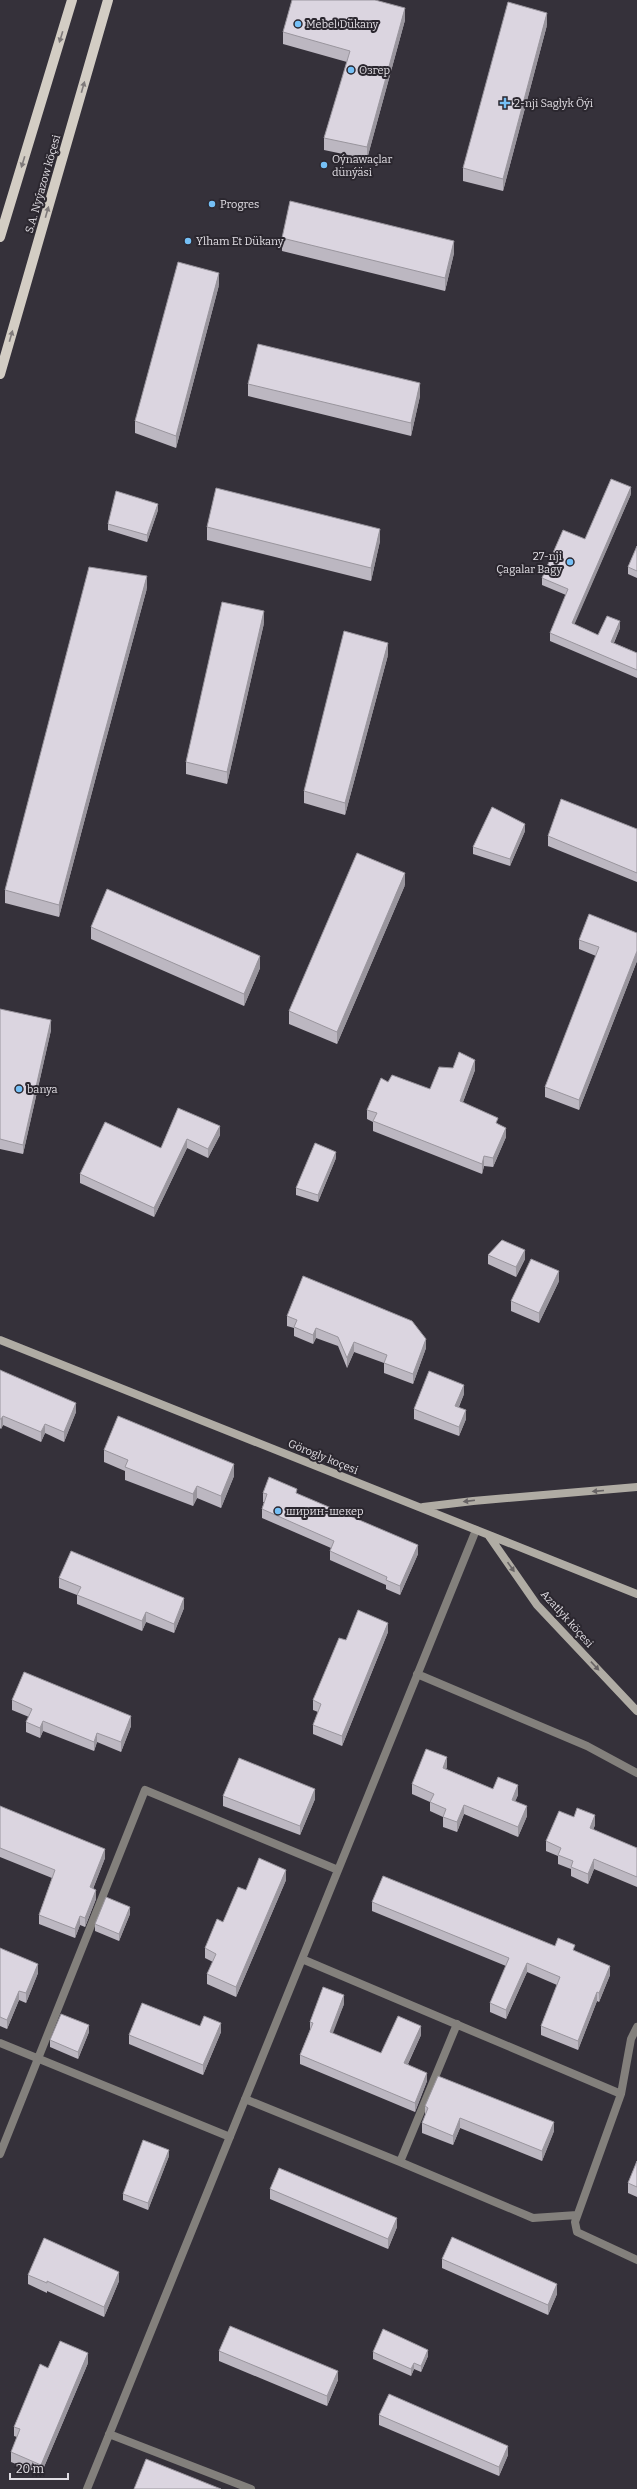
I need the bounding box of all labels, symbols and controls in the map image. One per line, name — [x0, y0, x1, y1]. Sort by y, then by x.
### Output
place label: Mebel Dükany — [306, 18, 379, 31]
marker: Mebel Dükany — [293, 19, 303, 29]
one-way arrow — [58, 32, 64, 44]
place label: Озгер — [359, 64, 390, 77]
marker: Озгер — [346, 65, 356, 75]
one-way arrow — [80, 80, 86, 92]
marker: 2-nji Saglyk Öýi — [499, 97, 511, 109]
place label: 2-nji Saglyk Öýi — [514, 97, 594, 110]
street label: S.A. Nyýazow köçesi — [23, 133, 63, 235]
place label: Oýnawaçlar dünýäsi — [332, 153, 393, 179]
one-way arrow — [20, 156, 26, 168]
marker: Oýnawaçlar dünýäsi — [319, 160, 329, 170]
place label: Progres — [220, 198, 259, 211]
marker: Progres — [207, 199, 217, 209]
one-way arrow — [44, 205, 50, 217]
place label: Ylham Et Dükany — [196, 235, 284, 248]
marker: Ylham Et Dükany — [183, 236, 193, 246]
one-way arrow — [8, 330, 14, 342]
place label: 27-nji Çagalar Bagy — [496, 550, 563, 576]
marker: 27-nji Çagalar Bagy — [565, 557, 575, 567]
place label: banya — [27, 1083, 58, 1096]
marker: banya — [14, 1084, 24, 1094]
street label: Görogly koçesi — [286, 1437, 361, 1477]
one-way arrow — [592, 1487, 604, 1494]
one-way arrow — [463, 1498, 475, 1504]
place label: ширин-шекер — [286, 1505, 364, 1518]
marker: ширин-шекер — [273, 1506, 283, 1516]
one-way arrow — [507, 1562, 515, 1572]
street label: Azatlyk köçesi — [538, 1588, 596, 1651]
one-way arrow — [590, 1661, 599, 1671]
scale bar — [10, 2455, 68, 2481]
text: 20 m — [16, 2462, 45, 2476]

